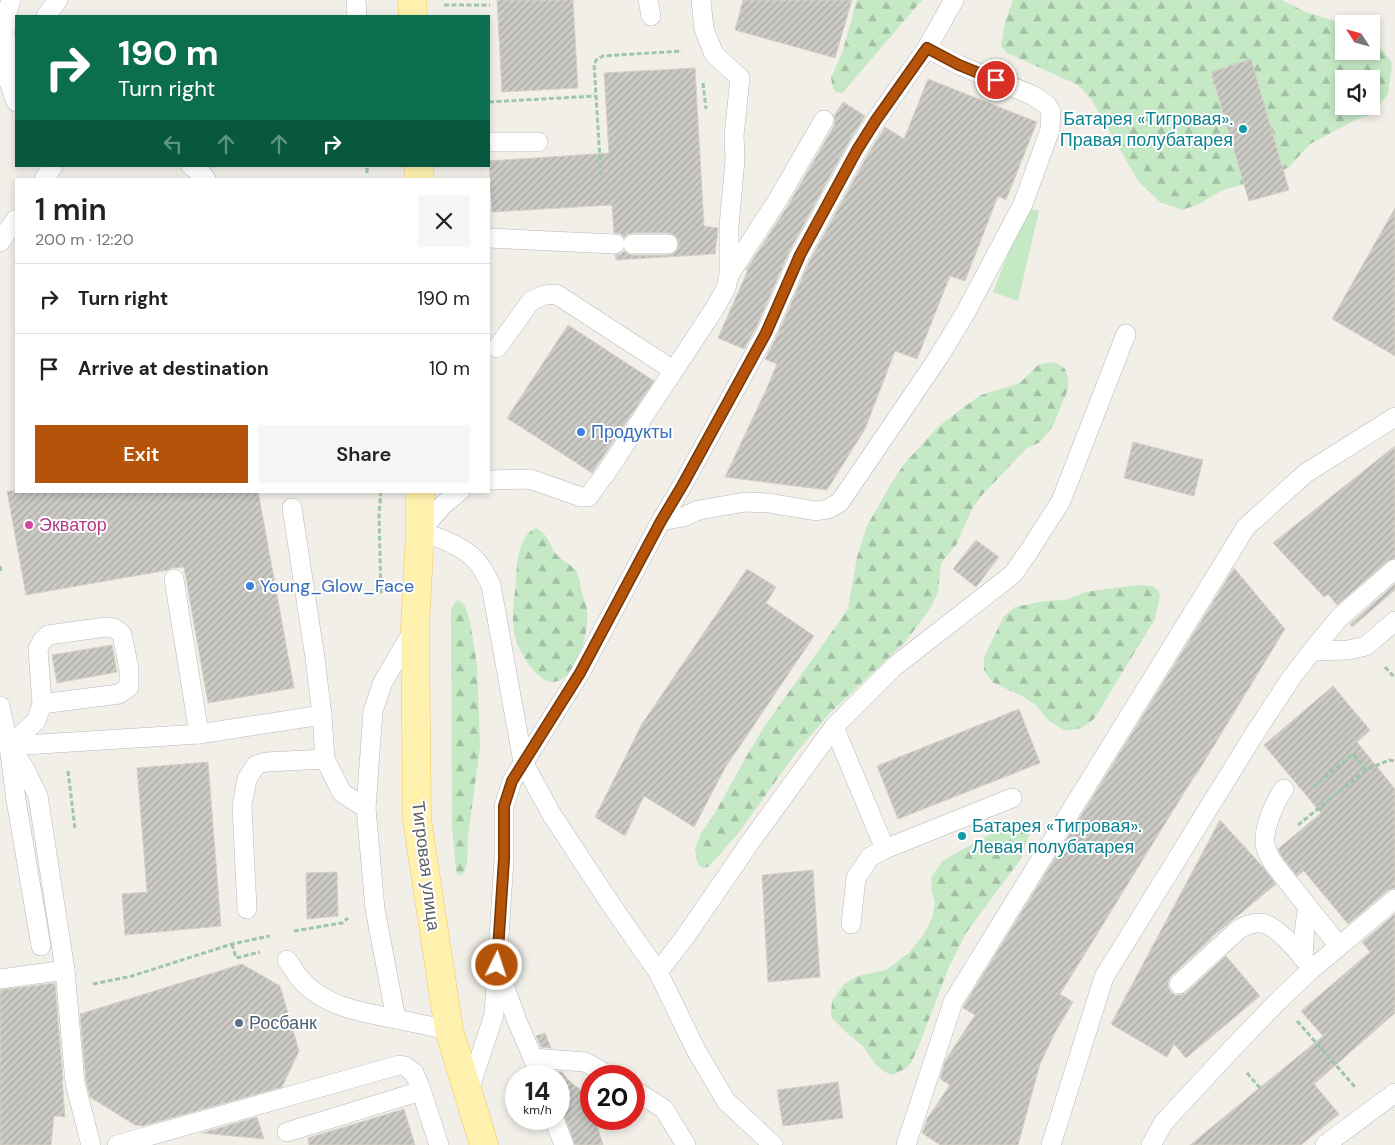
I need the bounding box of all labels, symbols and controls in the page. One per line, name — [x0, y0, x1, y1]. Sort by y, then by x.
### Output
north arrow — [1335, 15, 1380, 60]
map controls — [1335, 15, 1380, 115]
text: 190 m — [118, 30, 219, 76]
icon: right — [35, 35, 100, 100]
pin — [975, 59, 1017, 101]
icon: arrive — [982, 66, 1010, 94]
button: sound — [1335, 70, 1380, 115]
text: Turn right — [118, 74, 215, 103]
place label: Батарея «Тигровая». Правая полубатарея — [1060, 107, 1233, 152]
marker: Батарея «Тигровая». Правая полубатарея — [1237, 123, 1249, 135]
icon: left — [159, 130, 187, 158]
icon: ahead — [212, 130, 240, 158]
icon: ahead — [265, 130, 293, 158]
icon: right — [318, 130, 346, 158]
text: 1 min — [35, 190, 107, 229]
button: close — [418, 195, 470, 247]
text: 200 m · 12:20 — [35, 229, 134, 250]
icon: right — [35, 285, 63, 313]
text: Turn right — [78, 286, 168, 311]
text: 190 m — [417, 286, 470, 311]
icon: arrive — [35, 355, 63, 383]
text: Arrive at destination — [78, 356, 269, 381]
text: 10 m — [429, 356, 470, 381]
place label: Продукты — [591, 420, 672, 444]
button: Exit — [35, 425, 248, 483]
button: Share — [258, 425, 470, 483]
marker: Продукты — [575, 426, 587, 438]
place label: Экватор — [39, 513, 107, 537]
marker: Экватор — [23, 519, 35, 531]
place label: Young_Glow_Face — [260, 574, 414, 598]
marker: Young_Glow_Face — [244, 580, 256, 592]
street label: Тигровая улица — [406, 800, 446, 933]
place label: Батарея «Тигровая». Левая полубатарея — [972, 814, 1142, 859]
marker: Батарея «Тигровая». Левая полубатарея — [956, 830, 968, 842]
position arrow — [470, 938, 522, 990]
place label: Росбанк — [249, 1011, 317, 1035]
marker: Росбанк — [233, 1017, 245, 1029]
speed limit sign: 20 — [580, 1065, 645, 1130]
text: 14 — [525, 1075, 550, 1108]
text: km/h — [523, 1102, 552, 1118]

